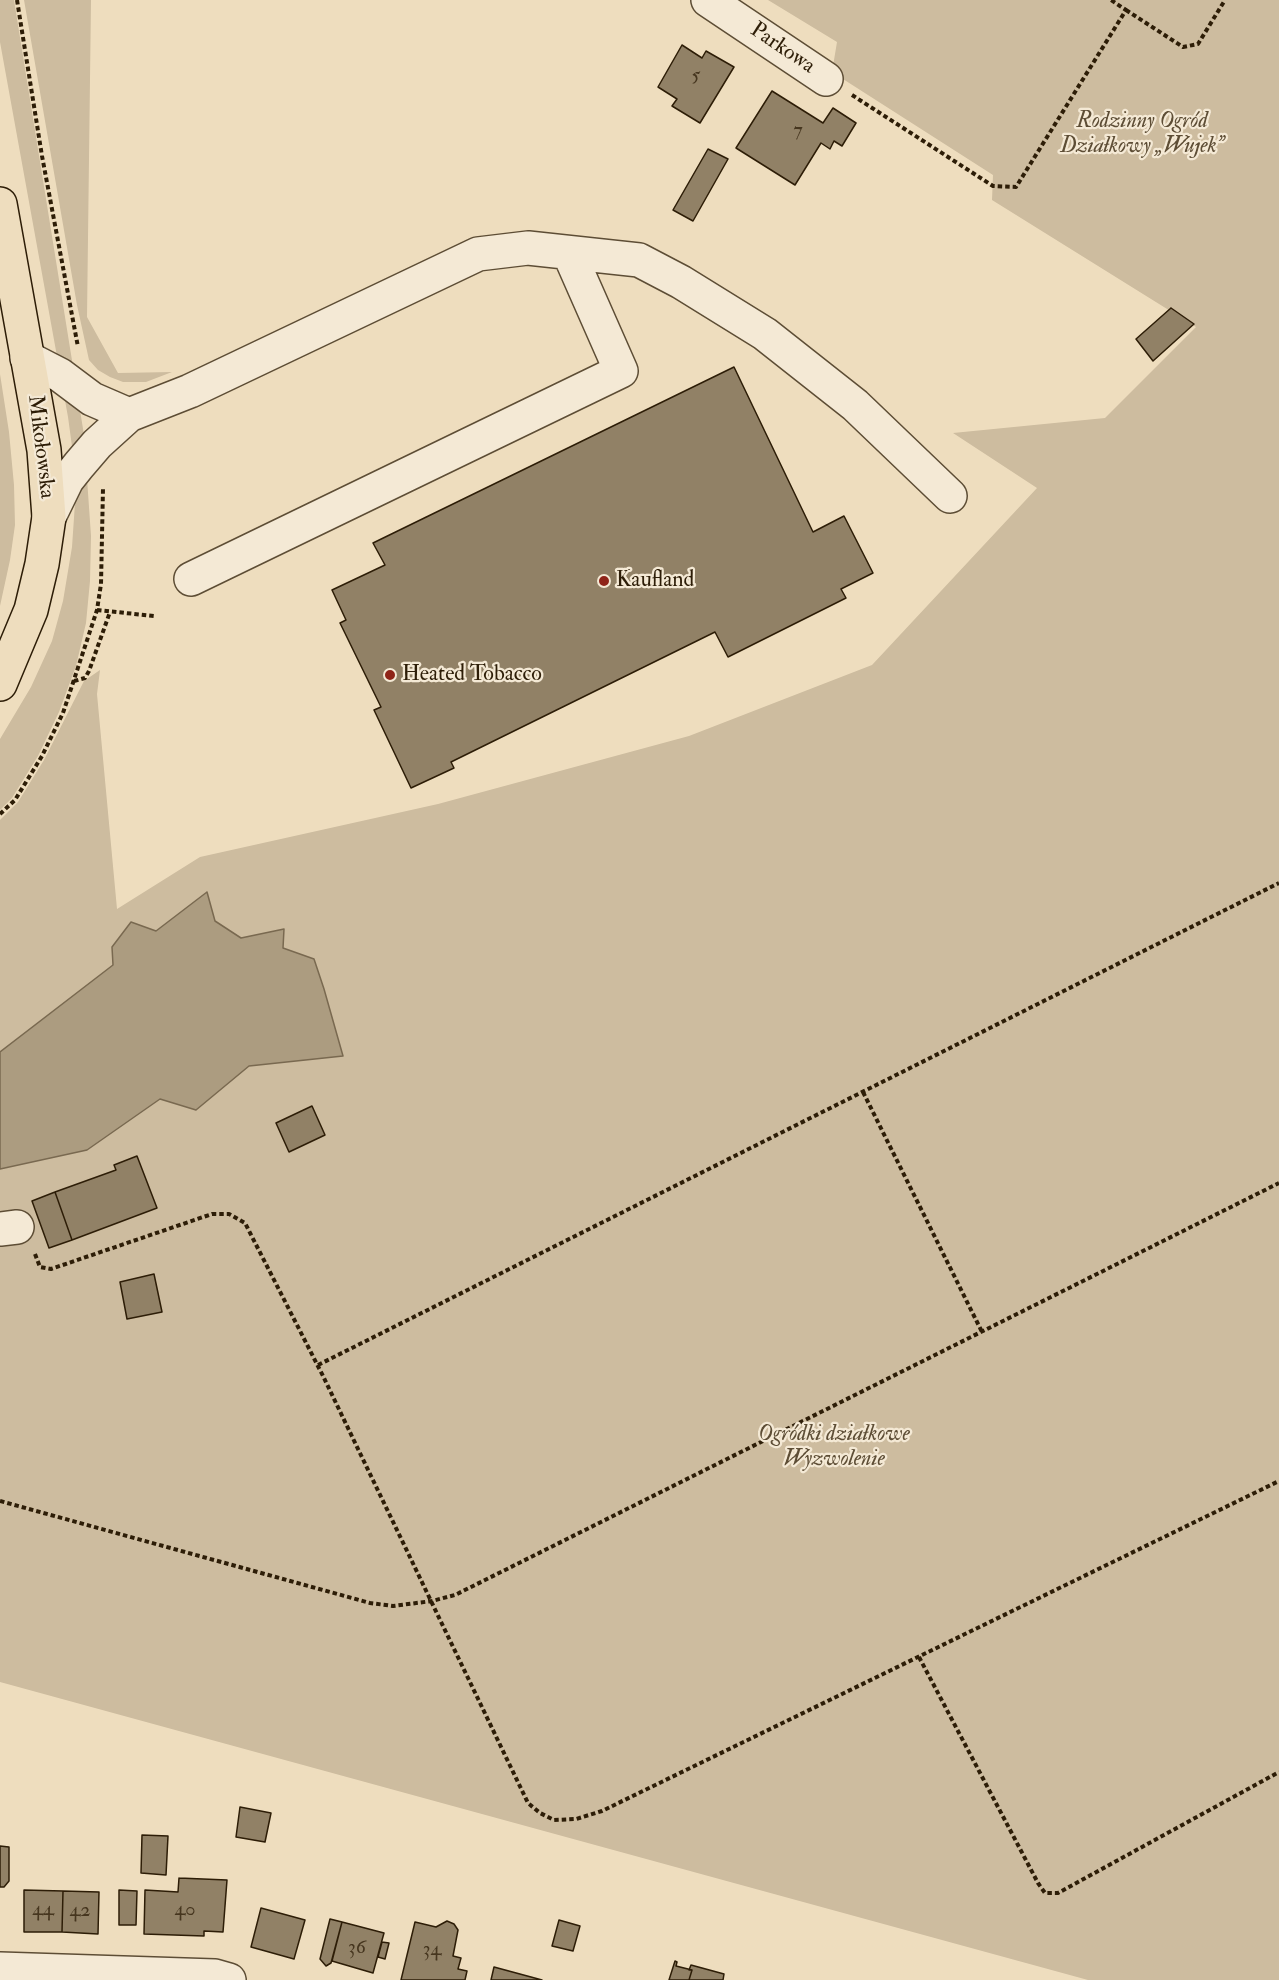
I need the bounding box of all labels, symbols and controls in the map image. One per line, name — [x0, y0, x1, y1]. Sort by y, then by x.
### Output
street label: Parkowa — [745, 18, 819, 80]
house number: 5 — [692, 65, 700, 89]
park label: Rodzinny Ogród Działkowy „Wujek” — [1060, 109, 1224, 160]
house number: 7 — [793, 120, 803, 144]
street label: Mikołowska — [21, 394, 59, 500]
place label: Kaufland — [616, 568, 694, 594]
marker: Kaufland — [597, 574, 611, 588]
place label: Heated Tobacco — [402, 662, 542, 688]
marker: Heated Tobacco — [383, 668, 397, 682]
park label: Ogródki działkowe Wyzwolenie — [758, 1422, 910, 1474]
house number: 44 — [32, 1899, 54, 1923]
house number: 40 — [174, 1899, 196, 1923]
house number: 42 — [70, 1900, 90, 1924]
house number: 36 — [348, 1937, 366, 1961]
house number: 34 — [423, 1939, 441, 1963]

